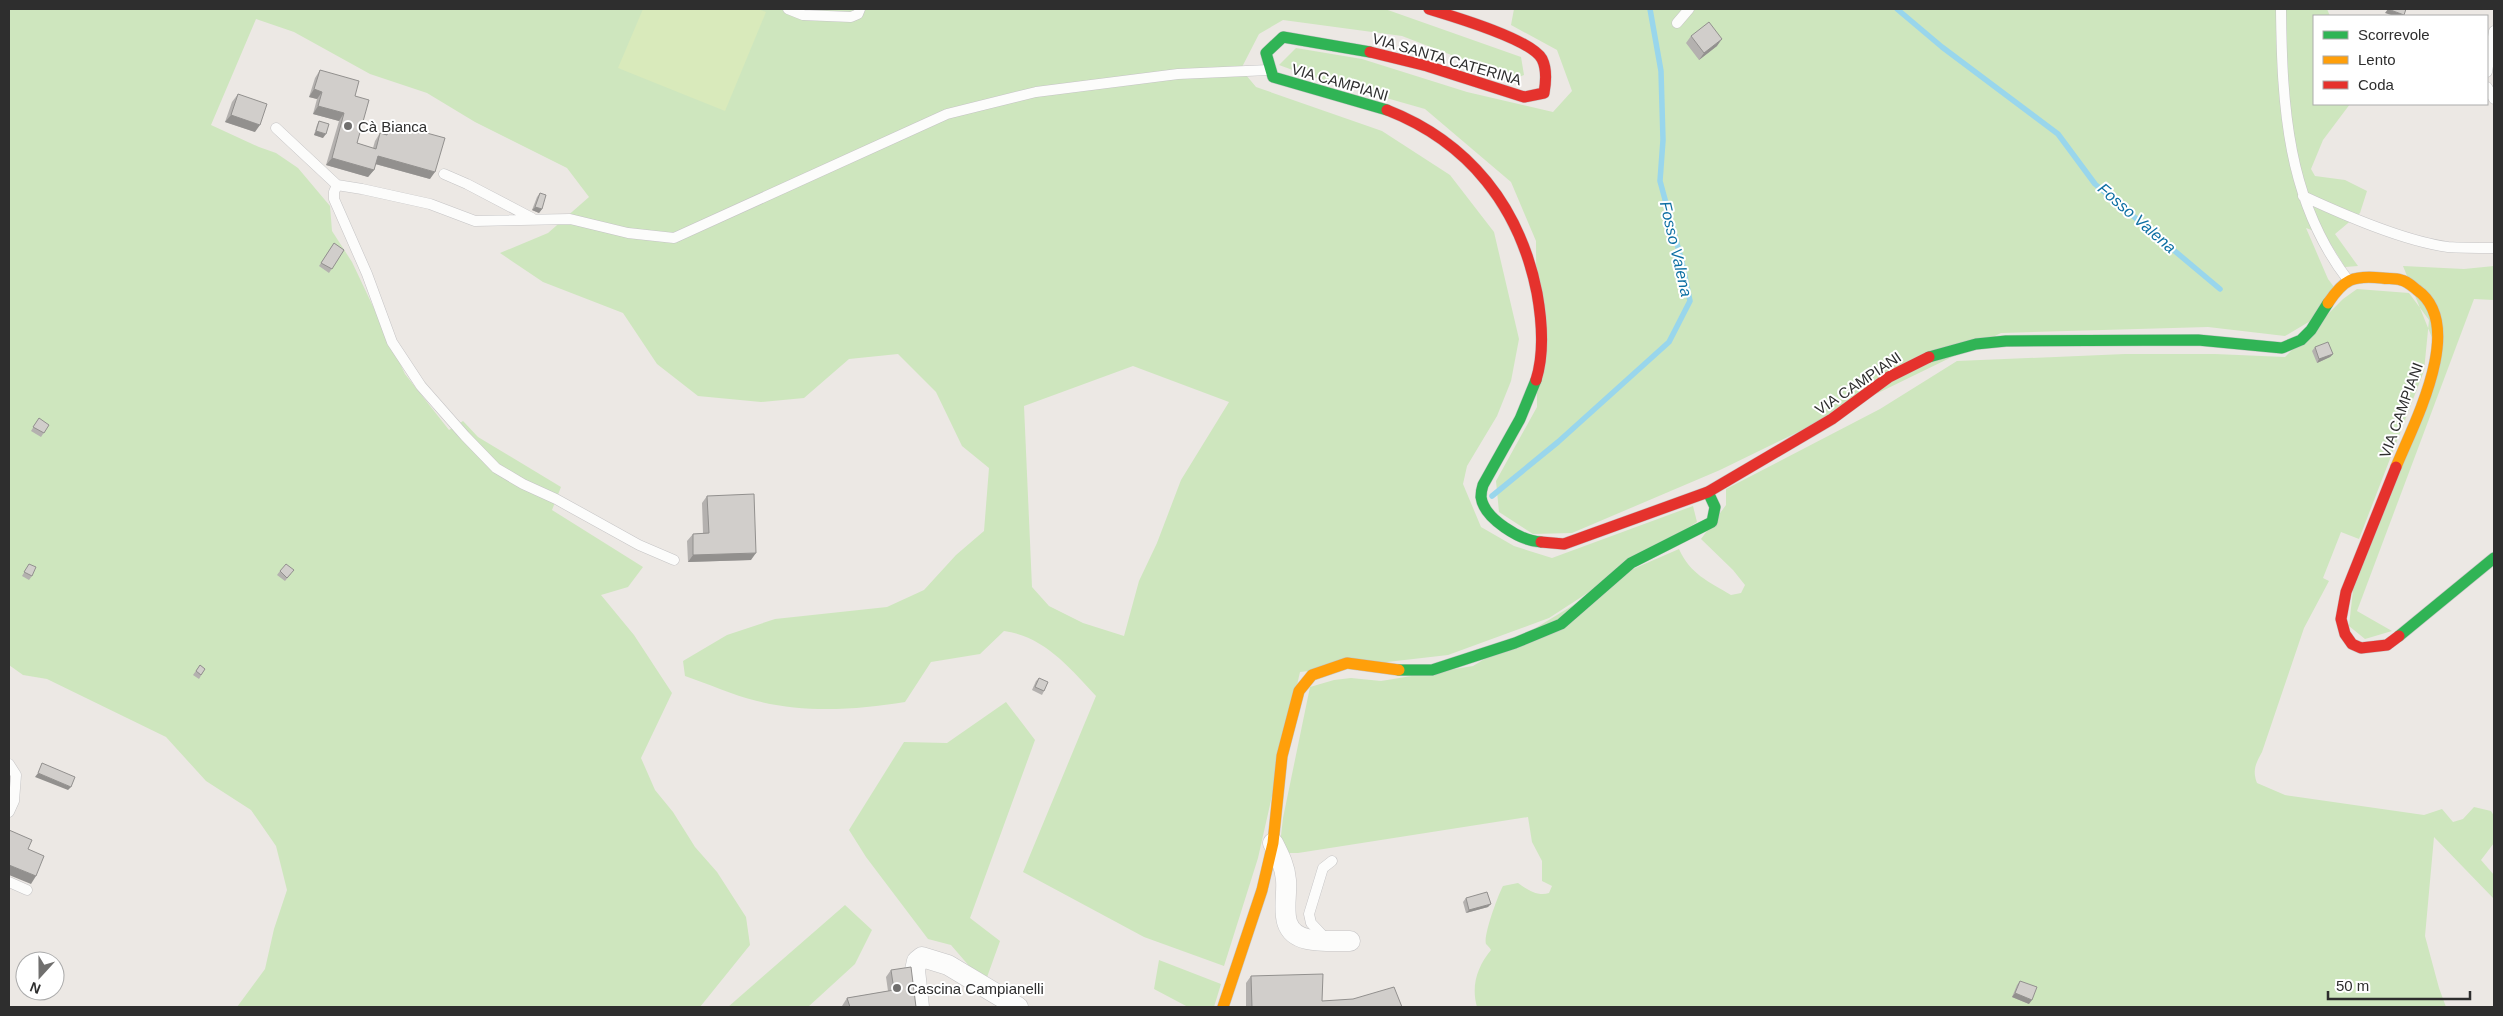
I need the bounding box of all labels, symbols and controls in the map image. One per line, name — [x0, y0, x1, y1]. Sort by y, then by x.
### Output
legend — [2313, 15, 2488, 105]
text: Scorrevole — [2358, 26, 2430, 43]
street label: VIA SANTA CATERINA — [1370, 30, 1524, 88]
text: Lento — [2358, 51, 2396, 68]
street label: VIA CAMPIANI — [1290, 60, 1390, 104]
text: Coda — [2358, 76, 2395, 93]
place label: Cà Bianca — [358, 118, 428, 135]
marker: Cà Bianca — [342, 120, 354, 132]
water label: Fosso Valena — [2095, 180, 2179, 256]
water label: Fosso Valena — [1657, 200, 1695, 298]
street label: VIA CAMPIANI — [1812, 348, 1904, 418]
street label: VIA CAMPIANI — [2376, 360, 2426, 460]
north arrow — [15, 951, 65, 1001]
scale bar — [2328, 968, 2470, 1000]
text: 50 m — [2336, 977, 2369, 994]
text: N — [28, 979, 43, 997]
place label: Cascina Campianelli — [907, 980, 1044, 997]
marker: Cascina Campianelli — [891, 982, 903, 994]

